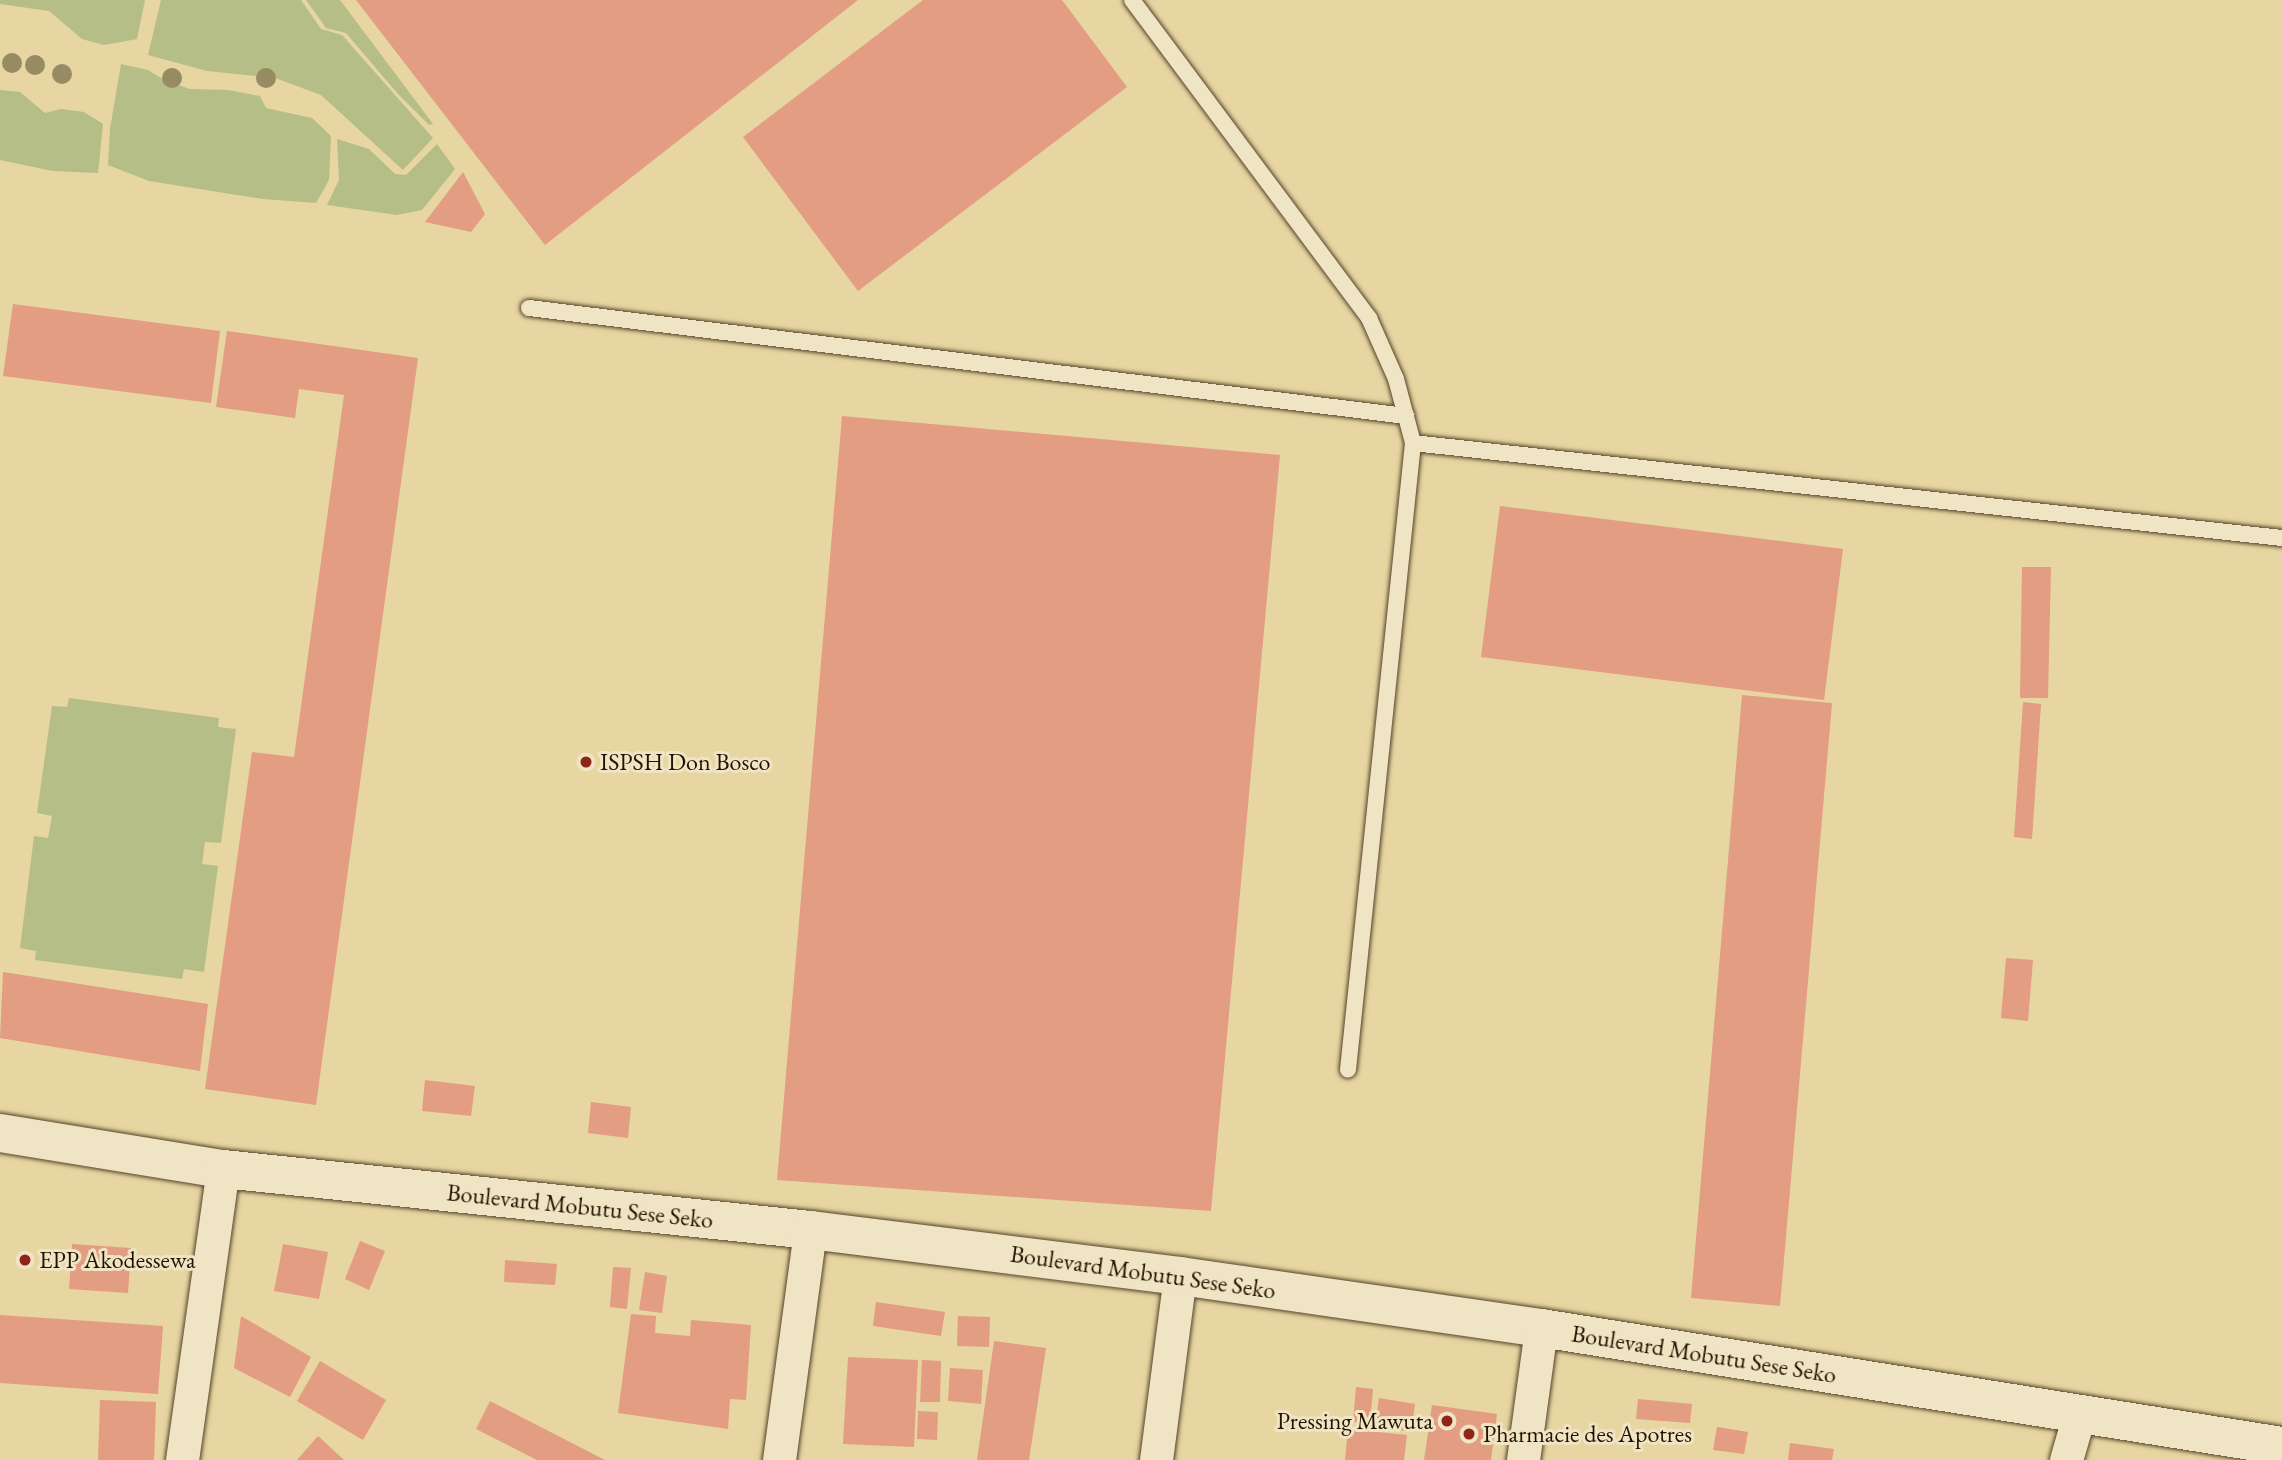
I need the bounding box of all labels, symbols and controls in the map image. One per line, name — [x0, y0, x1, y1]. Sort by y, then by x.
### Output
place label: ISPSH Don Bosco — [600, 748, 770, 776]
marker: ISPSH Don Bosco — [578, 754, 594, 770]
street label: Boulevard Mobutu Sese Seko — [445, 1178, 715, 1234]
street label: Boulevard Mobutu Sese Seko — [1009, 1239, 1277, 1305]
place label: EPP Akodessewa — [39, 1246, 196, 1274]
marker: EPP Akodessewa — [17, 1252, 33, 1268]
street label: Boulevard Mobutu Sese Seko — [1570, 1319, 1838, 1389]
place label: Pressing Mawuta — [1277, 1407, 1433, 1435]
marker: Pressing Mawuta — [1439, 1413, 1455, 1429]
place label: Pharmacie des Apotres — [1483, 1420, 1692, 1448]
marker: Pharmacie des Apotres — [1461, 1426, 1477, 1442]

